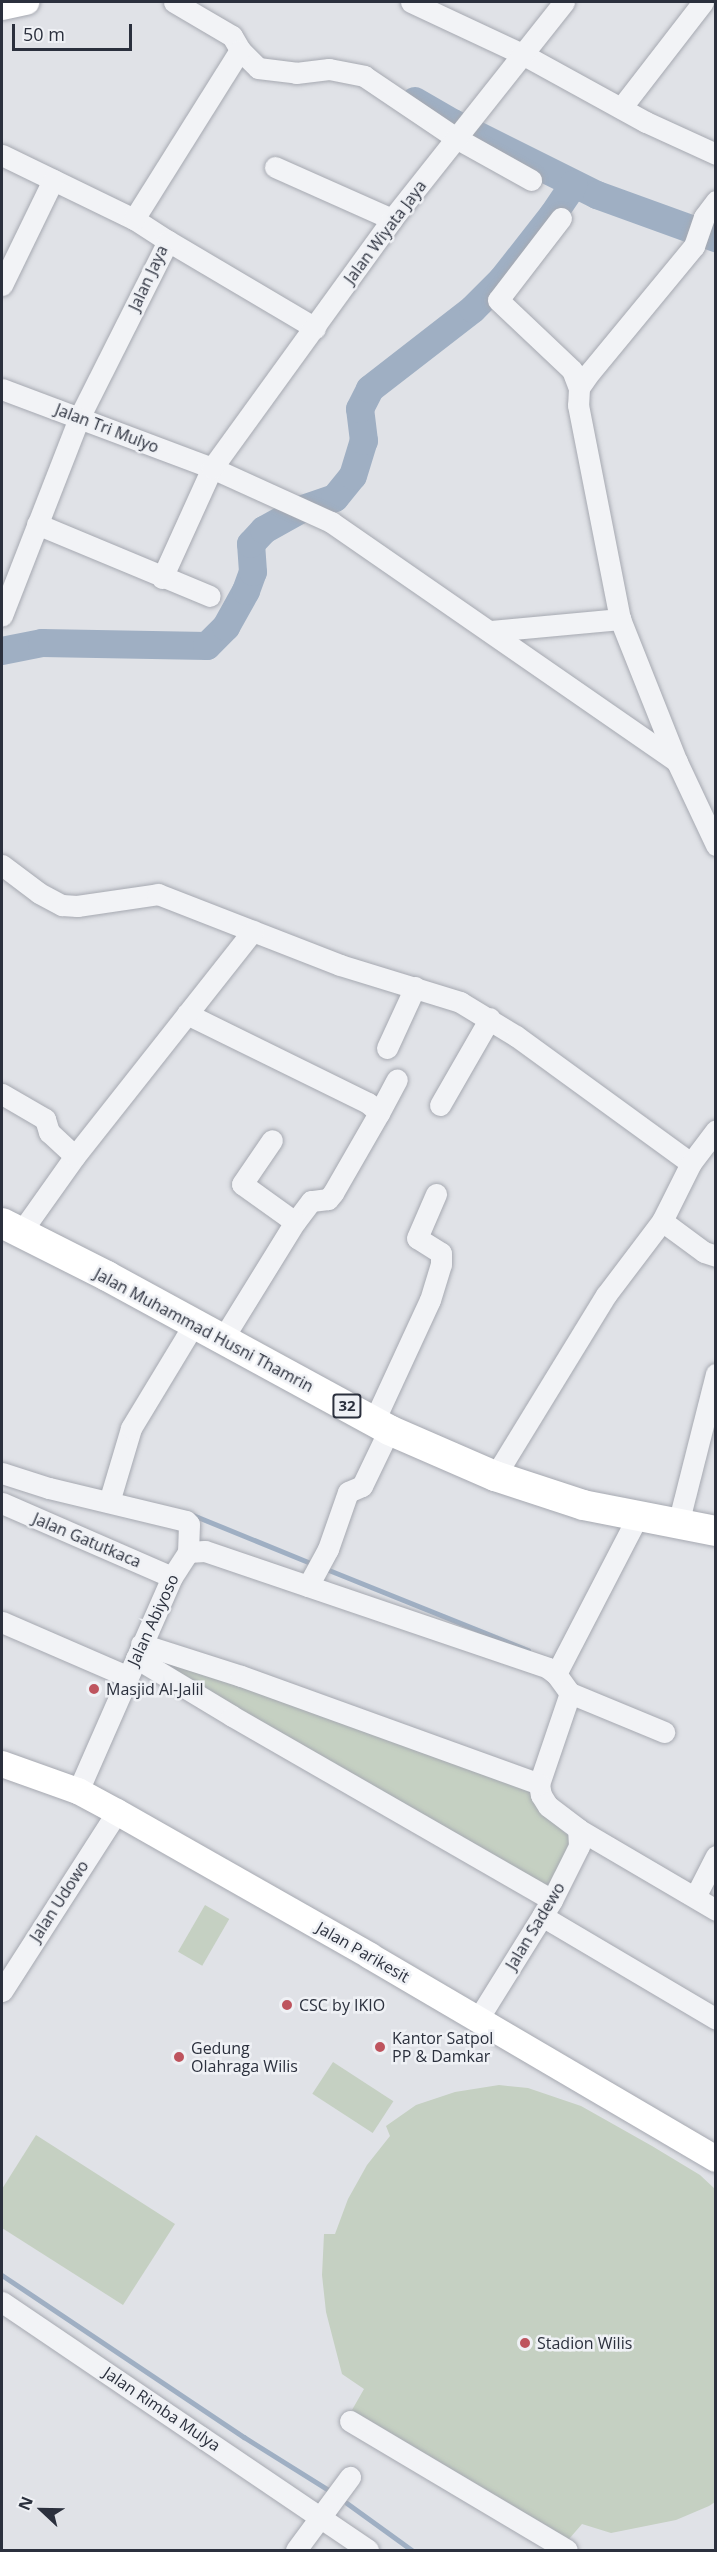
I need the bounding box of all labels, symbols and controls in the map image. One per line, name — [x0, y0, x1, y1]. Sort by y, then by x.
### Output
scale bar — [15, 12, 135, 50]
text: 50 m — [23, 22, 65, 46]
street label: Jalan Wiyata Jaya — [340, 176, 430, 288]
street label: Jalan Jaya — [124, 242, 172, 314]
street label: Jalan Tri Mulyo — [52, 399, 162, 457]
street label: Jalan Muhammad Husni Thamrin — [91, 1264, 317, 1396]
road number: 32 — [332, 1394, 362, 1418]
street label: Jalan Gatutkaca — [30, 1509, 144, 1571]
street label: Jalan Abiyoso — [123, 1571, 183, 1669]
place label: Masjid Al-Jalil — [106, 1679, 204, 1699]
marker: Masjid Al-Jalil — [87, 1682, 101, 1696]
street label: Jalan Udowo — [26, 1857, 92, 1945]
street label: Jalan Sadewo — [501, 1879, 569, 1973]
street label: Jalan Parikesit — [313, 1918, 413, 1986]
place label: CSC by IKIO — [299, 1995, 385, 2015]
marker: CSC by IKIO — [280, 1998, 294, 2012]
place label: Kantor Satpol PP & Damkar — [392, 2028, 493, 2066]
place label: Gedung Olahraga Wilis — [191, 2038, 298, 2076]
marker: Kantor Satpol PP & Damkar — [373, 2040, 387, 2054]
marker: Gedung Olahraga Wilis — [172, 2050, 186, 2064]
place label: Stadion Wilis — [537, 2333, 632, 2353]
marker: Stadion Wilis — [518, 2336, 532, 2350]
street label: Jalan Rimba Mulya — [100, 2363, 224, 2455]
north arrow — [12, 2480, 72, 2540]
text: N — [13, 2493, 38, 2513]

